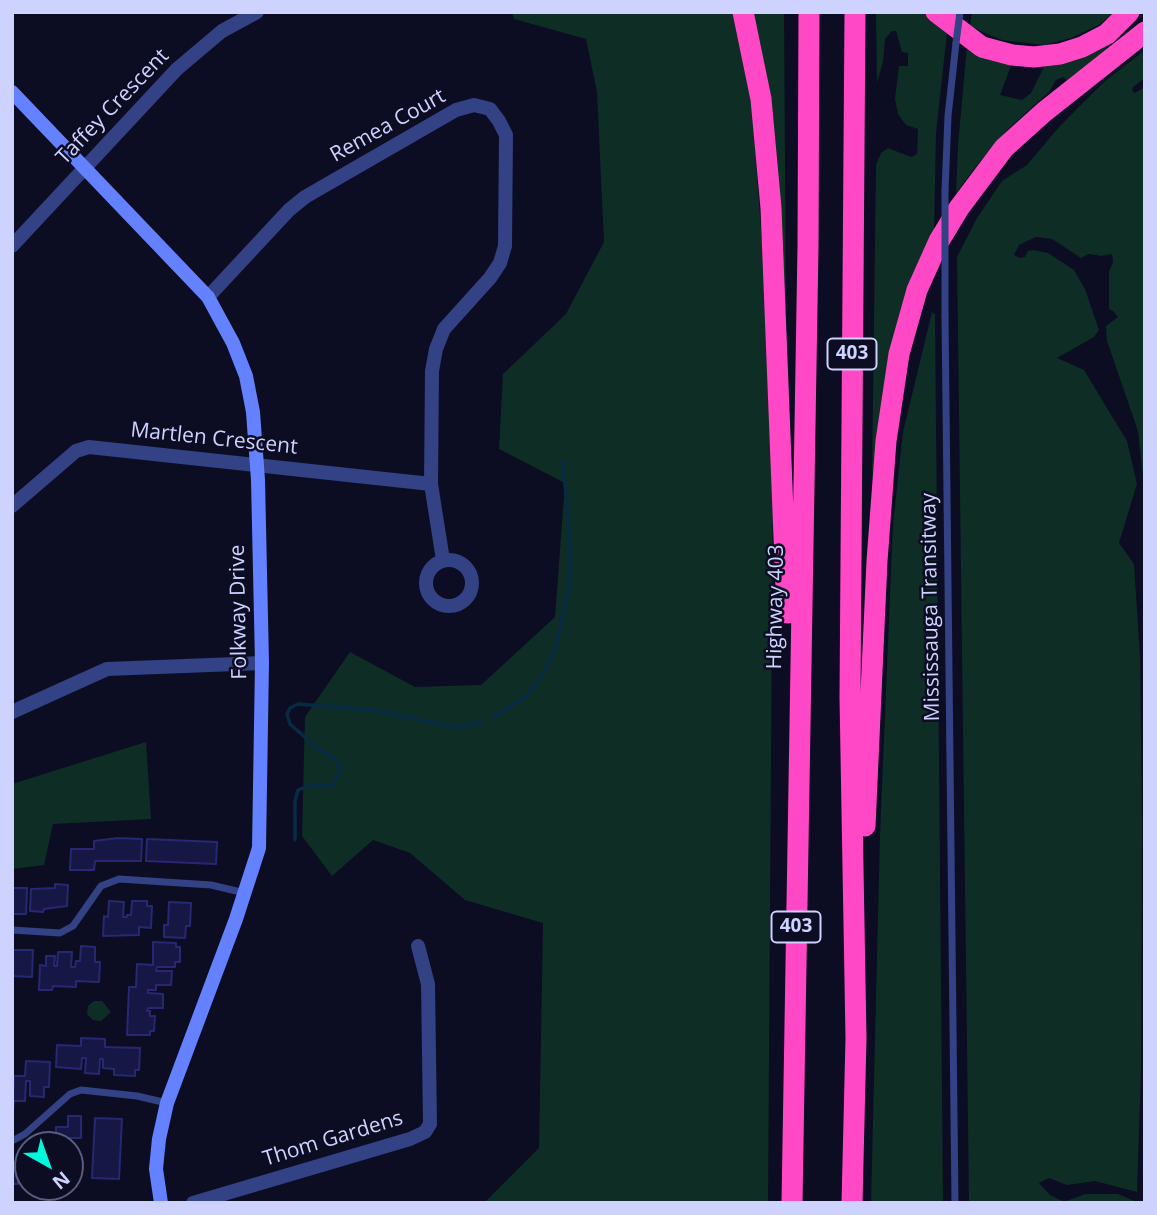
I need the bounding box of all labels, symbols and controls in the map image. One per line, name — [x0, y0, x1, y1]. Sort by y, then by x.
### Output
street label: Taffey Crescent — [52, 44, 174, 170]
street label: Remea Court — [326, 84, 450, 168]
road number: 403 — [828, 338, 876, 370]
street label: Martlen Crescent — [129, 418, 299, 460]
street label: Mississauga Transitway — [916, 493, 946, 721]
street label: Folkway Drive — [225, 544, 253, 680]
street label: Highway 403 — [762, 544, 790, 670]
road number: 403 — [772, 911, 820, 942]
street label: Thom Gardens — [260, 1106, 406, 1172]
north arrow — [14, 1131, 84, 1201]
text: N — [47, 1166, 75, 1195]

